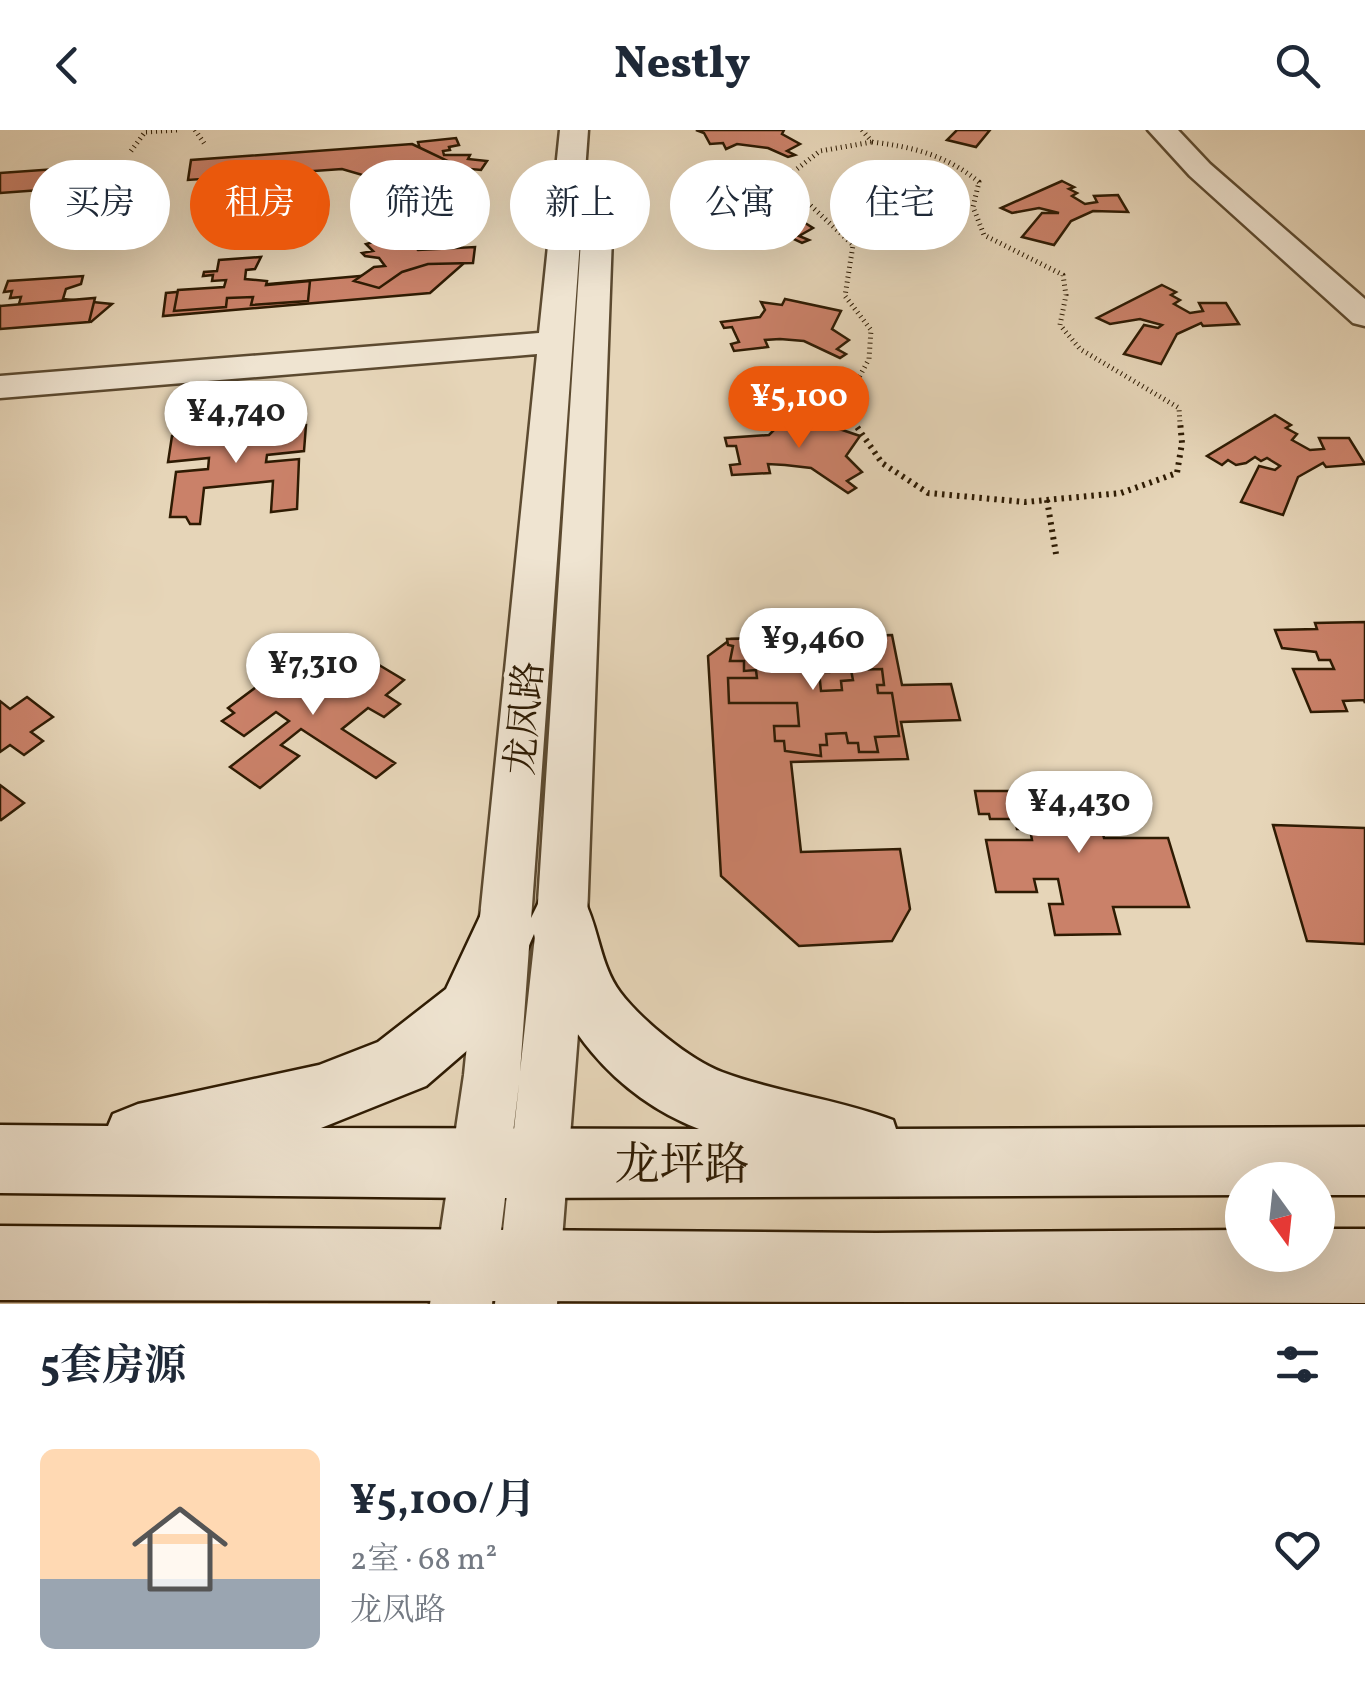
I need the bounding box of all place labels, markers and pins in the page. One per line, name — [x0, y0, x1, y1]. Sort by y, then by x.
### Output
pin: ¥5,100 — [718, 366, 880, 451]
pin: ¥4,740 — [155, 381, 317, 466]
pin: ¥9,460 — [732, 608, 894, 693]
pin: ¥7,310 — [232, 633, 394, 718]
pin: ¥4,430 — [998, 771, 1160, 856]

